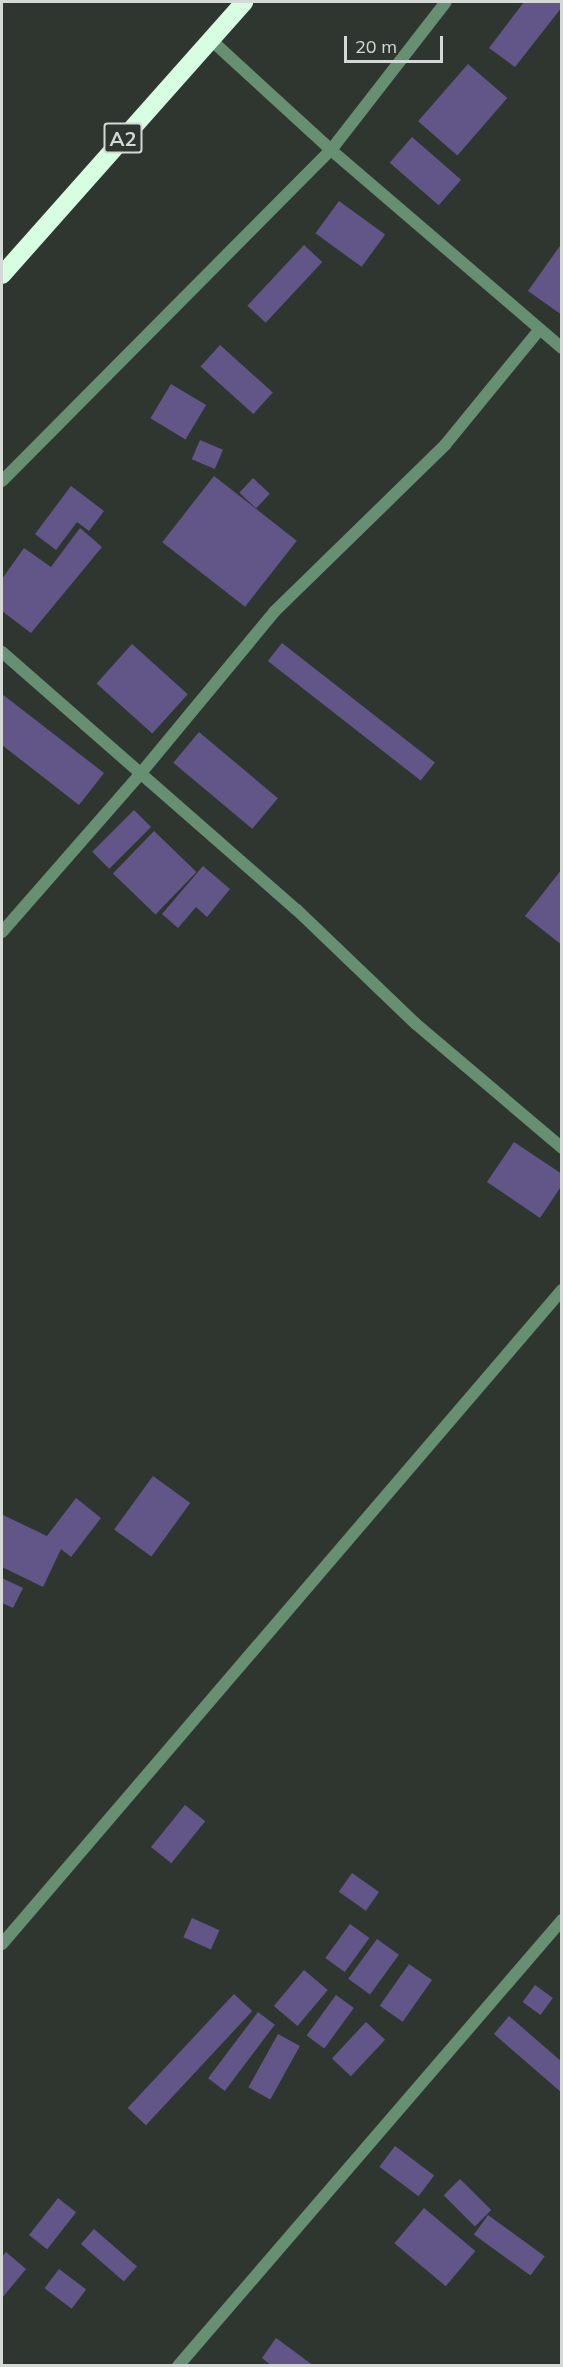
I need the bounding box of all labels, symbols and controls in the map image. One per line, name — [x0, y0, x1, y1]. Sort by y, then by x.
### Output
scale bar — [347, 24, 446, 62]
text: 20 m — [355, 35, 397, 58]
road number: A2 — [104, 121, 142, 155]

